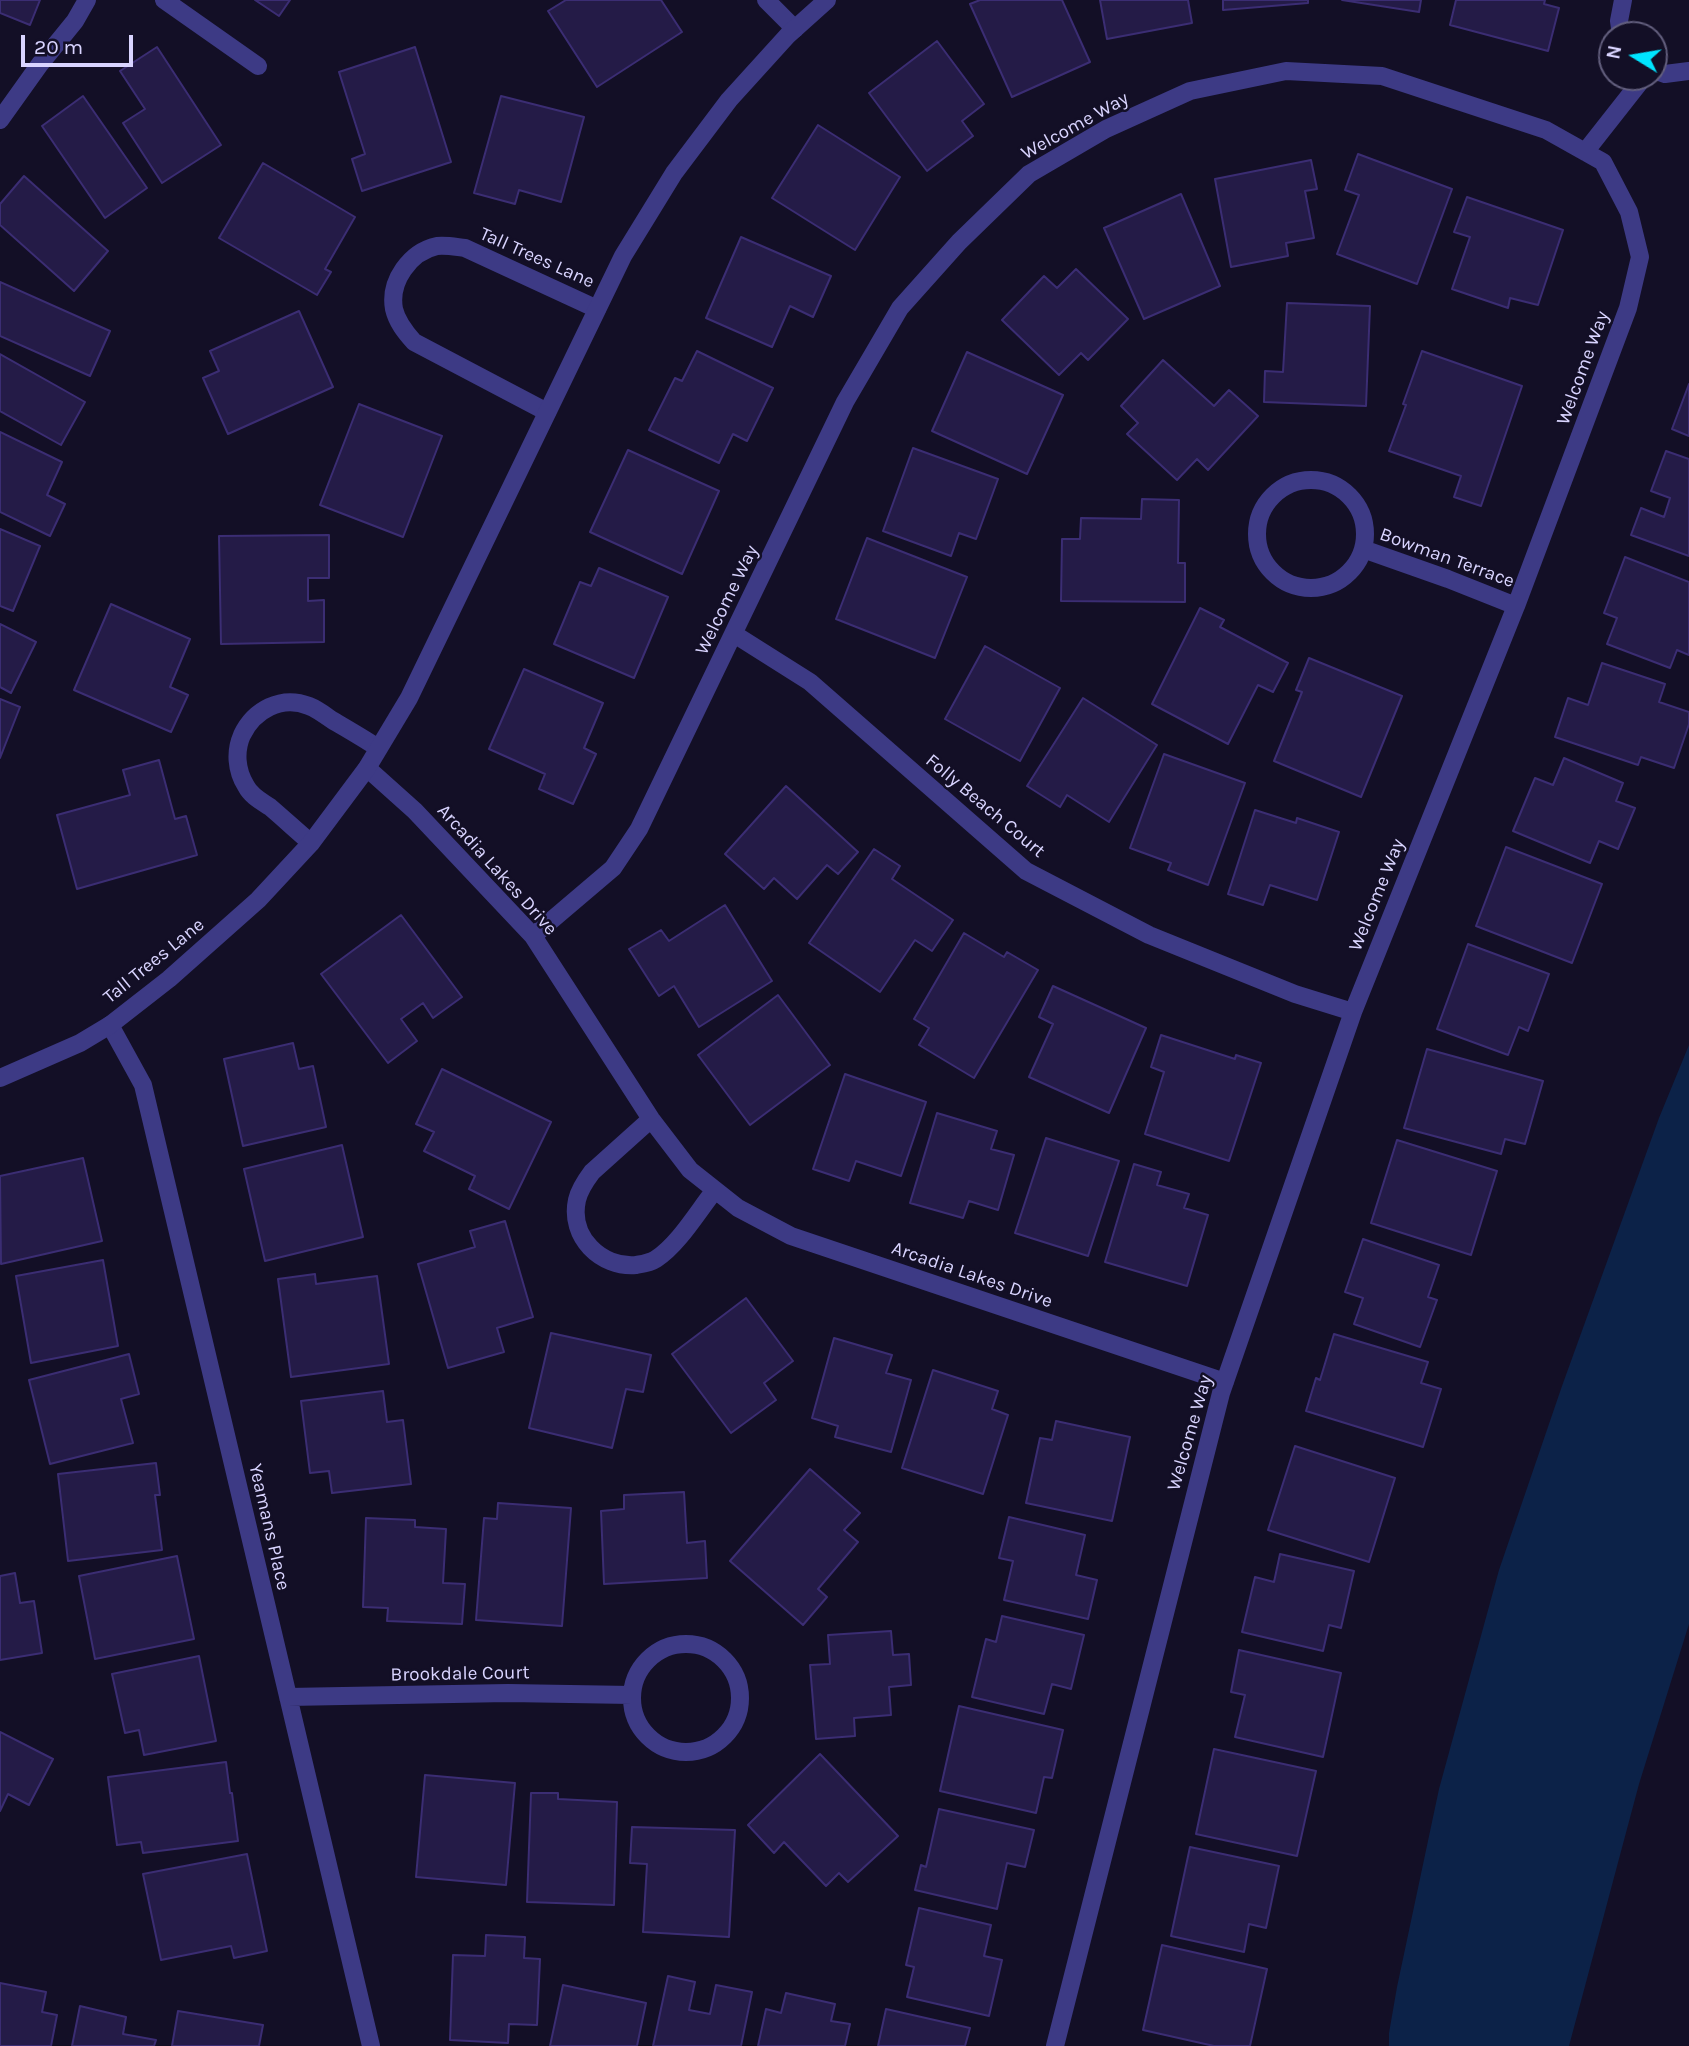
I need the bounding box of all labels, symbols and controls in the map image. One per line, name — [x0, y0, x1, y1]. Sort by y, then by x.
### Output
scale bar — [24, 21, 136, 65]
north arrow — [1598, 21, 1668, 91]
text: 20 m — [34, 35, 83, 59]
text: N — [1602, 44, 1626, 61]
street label: Welcome Way — [1017, 87, 1133, 165]
street label: Tall Trees Lane — [476, 223, 598, 293]
street label: Welcome Way — [1552, 308, 1614, 428]
street label: Bowman Terrace — [1376, 523, 1518, 593]
street label: Welcome Way — [691, 541, 763, 659]
street label: Folly Beach Court — [921, 749, 1049, 863]
street label: Arcadia Lakes Drive — [432, 800, 562, 940]
street label: Welcome Way — [1344, 835, 1410, 955]
street label: Tall Trees Lane — [99, 913, 209, 1009]
street label: Arcadia Lakes Drive — [889, 1237, 1055, 1313]
street label: Welcome Way — [1163, 1372, 1217, 1494]
street label: Yeamans Place — [243, 1461, 295, 1593]
street label: Brookdale Court — [390, 1661, 530, 1687]

